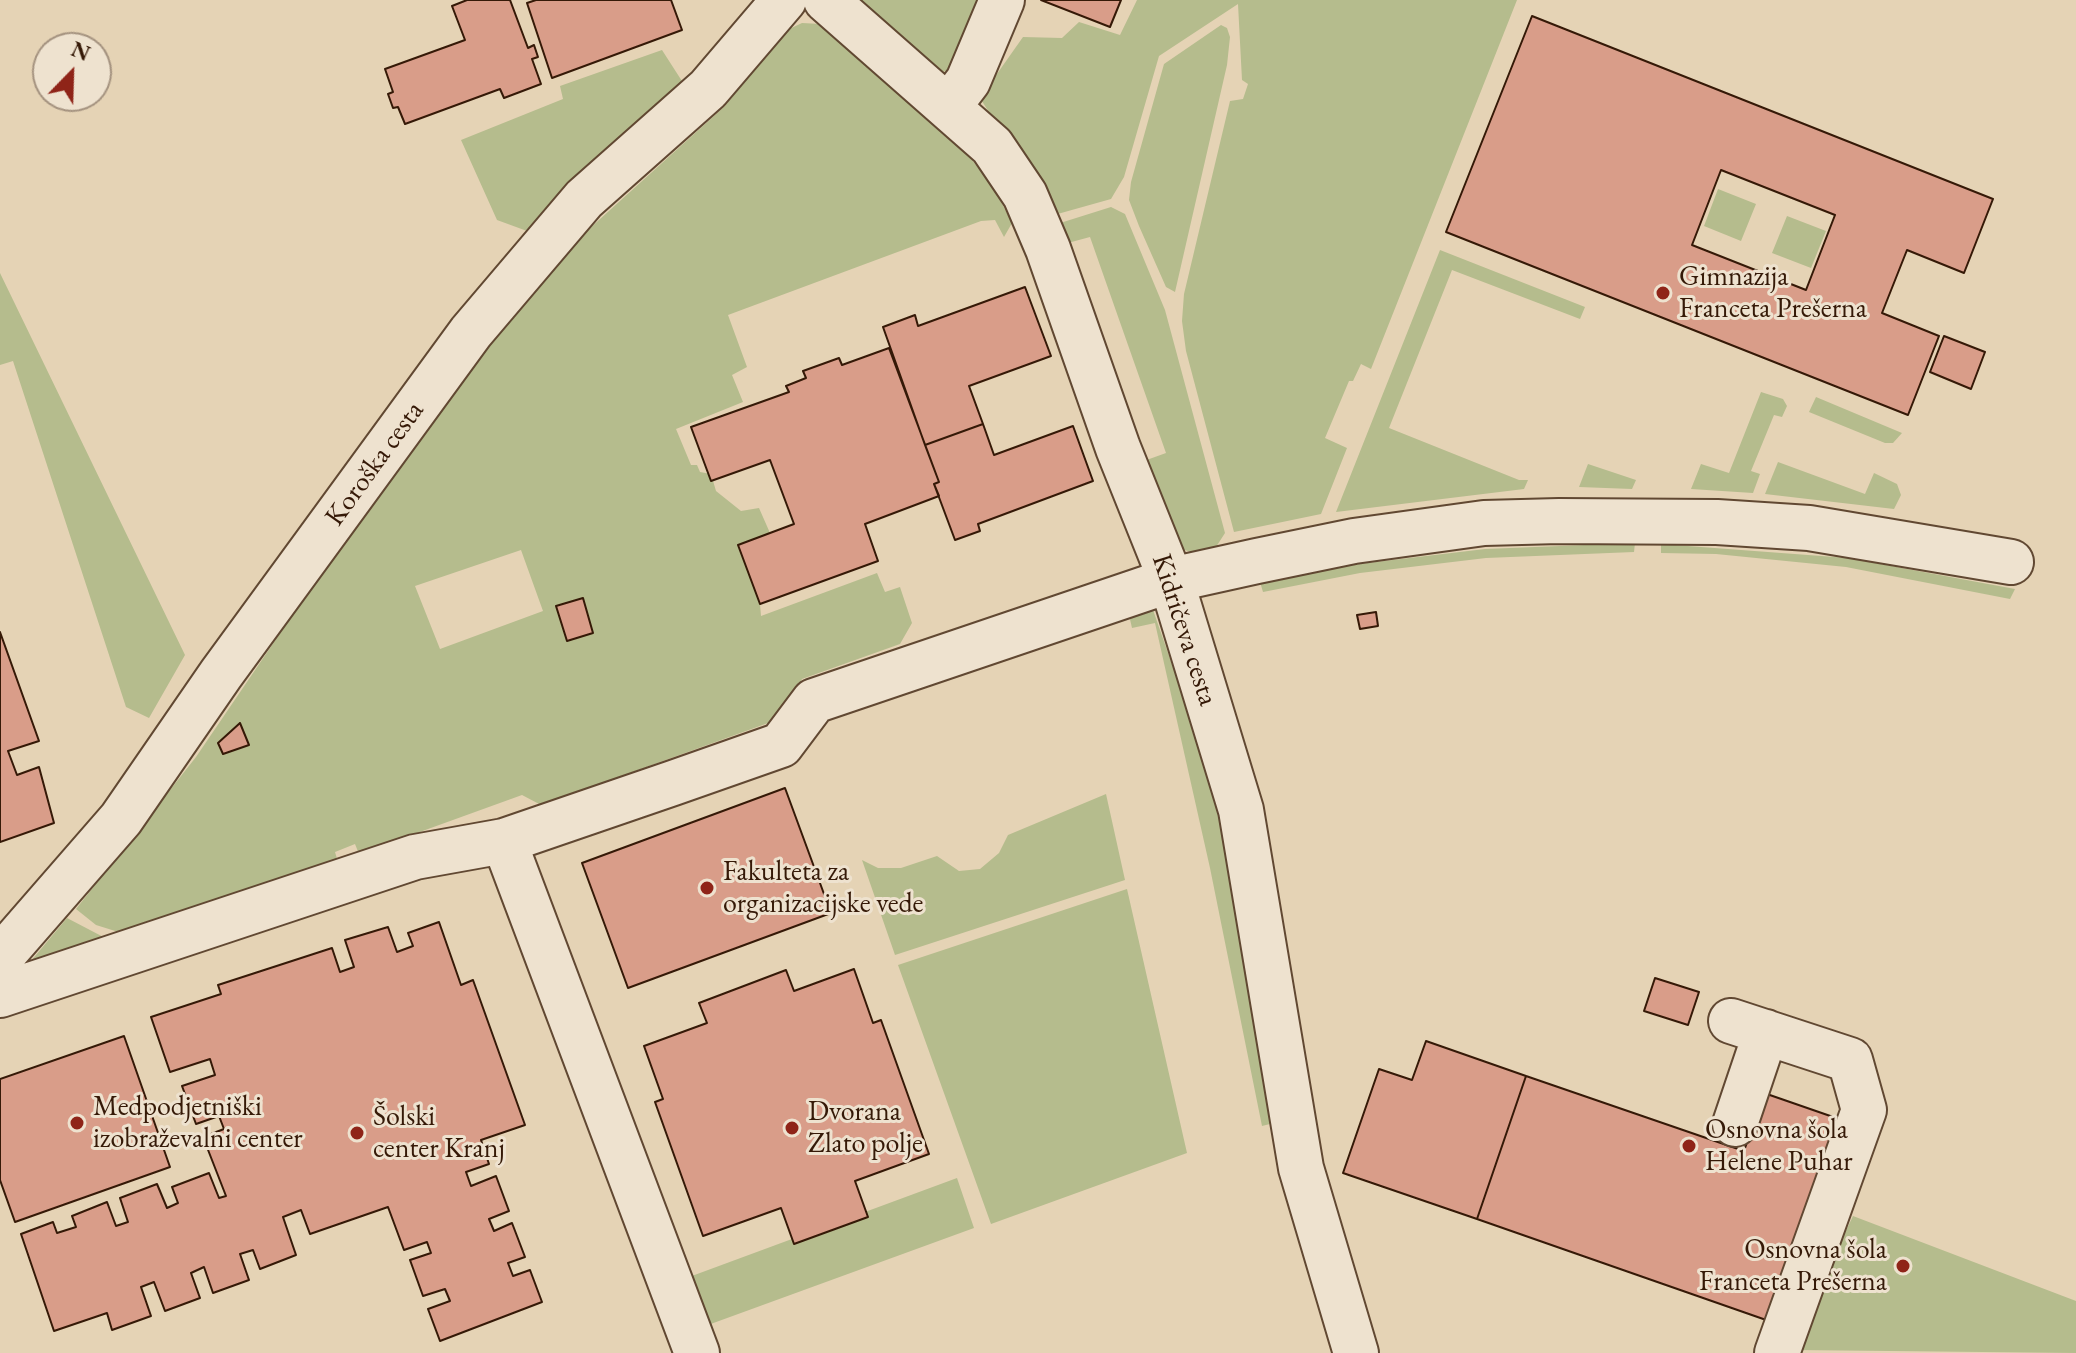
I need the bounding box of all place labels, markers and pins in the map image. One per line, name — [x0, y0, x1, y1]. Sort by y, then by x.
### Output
place label: Gimnazija Franceta Prešerna — [1679, 260, 1867, 326]
marker: Gimnazija Franceta Prešerna — [1654, 284, 1672, 302]
place label: Fakulteta za organizacijske vede — [723, 855, 924, 921]
marker: Fakulteta za organizacijske vede — [698, 879, 716, 897]
place label: Medpodjetniški izobraževalni center — [93, 1090, 303, 1156]
place label: Dvorana Zlato polje — [808, 1095, 923, 1161]
place label: Šolski center Kranj — [373, 1100, 505, 1166]
place label: Osnovna šola Helene Puhar — [1705, 1113, 1853, 1179]
marker: Medpodjetniški izobraževalni center — [68, 1114, 86, 1132]
marker: Dvorana Zlato polje — [783, 1119, 801, 1137]
marker: Šolski center Kranj — [348, 1124, 366, 1142]
marker: Osnovna šola Helene Puhar — [1680, 1137, 1698, 1155]
place label: Osnovna šola Franceta Prešerna — [1699, 1233, 1887, 1299]
marker: Osnovna šola Franceta Prešerna — [1894, 1257, 1912, 1275]

